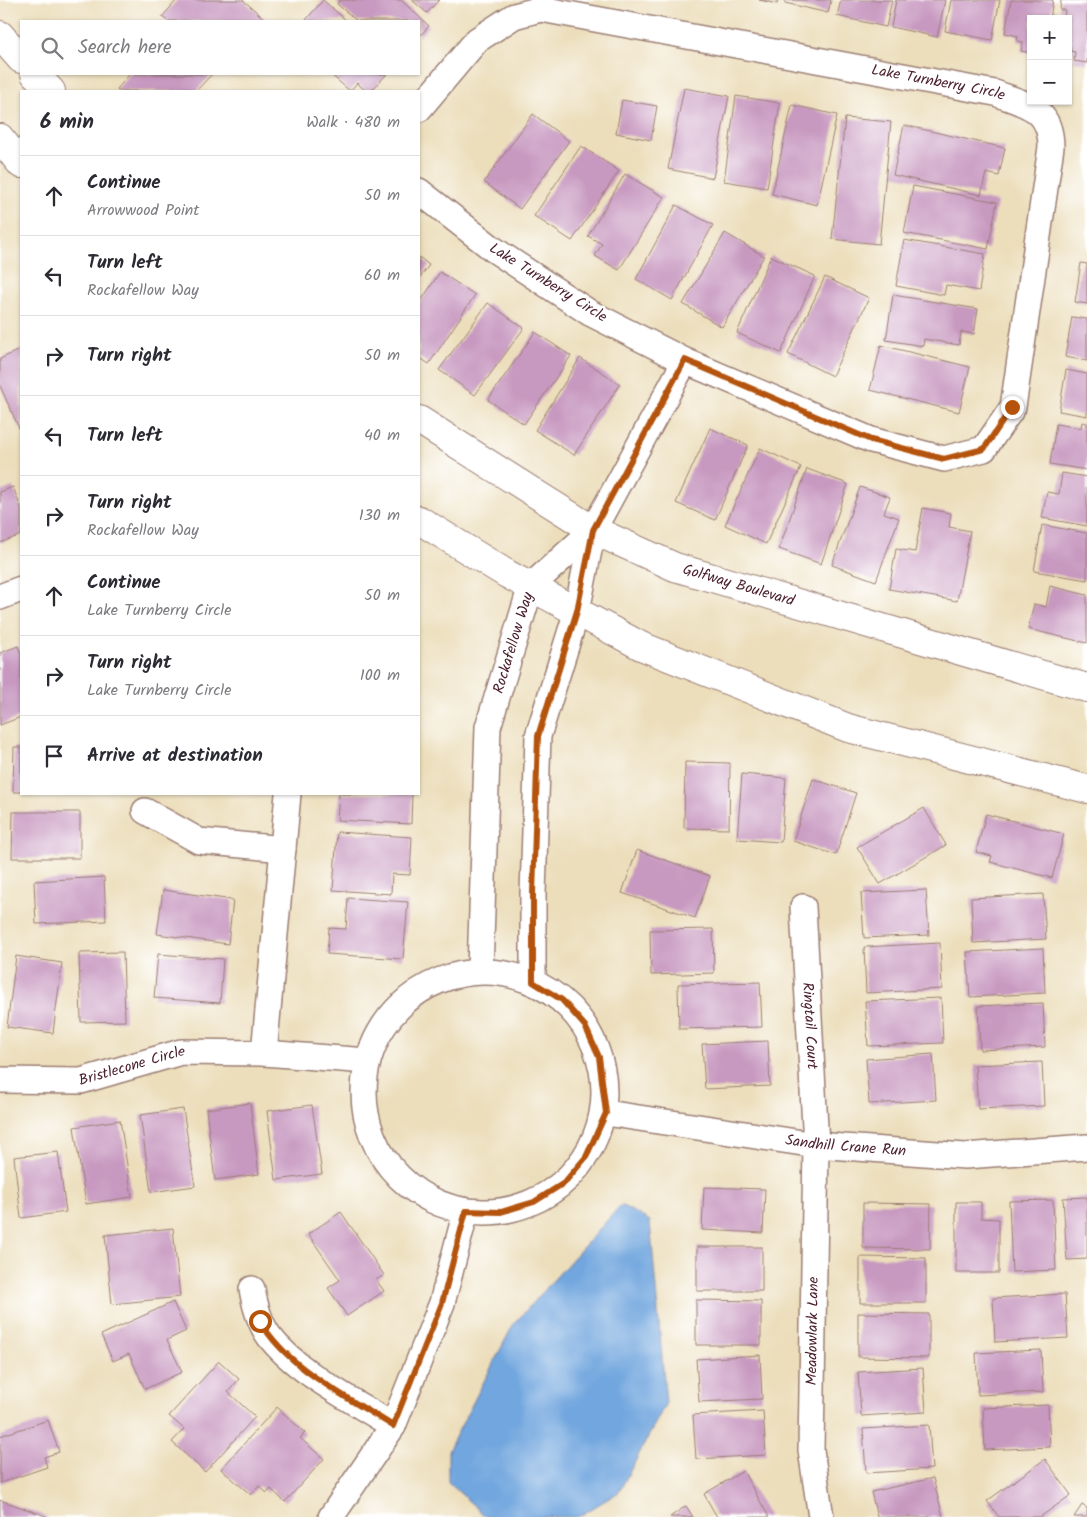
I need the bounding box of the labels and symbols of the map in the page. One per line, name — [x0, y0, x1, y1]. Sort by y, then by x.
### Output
street label: Lake Turnberry Circle — [869, 58, 1009, 108]
street label: Lake Turnberry Circle — [484, 237, 612, 329]
route end — [1001, 396, 1024, 419]
street label: Golfway Boulevard — [680, 558, 798, 614]
street label: Rockafellow Way — [487, 588, 541, 697]
street label: Ringtail Court — [795, 982, 824, 1070]
street label: Bristlecone Circle — [76, 1040, 185, 1093]
street label: Sandhill Crane Run — [783, 1128, 907, 1164]
street label: Meadowlark Lane — [800, 1276, 826, 1386]
route start — [249, 1310, 272, 1333]

